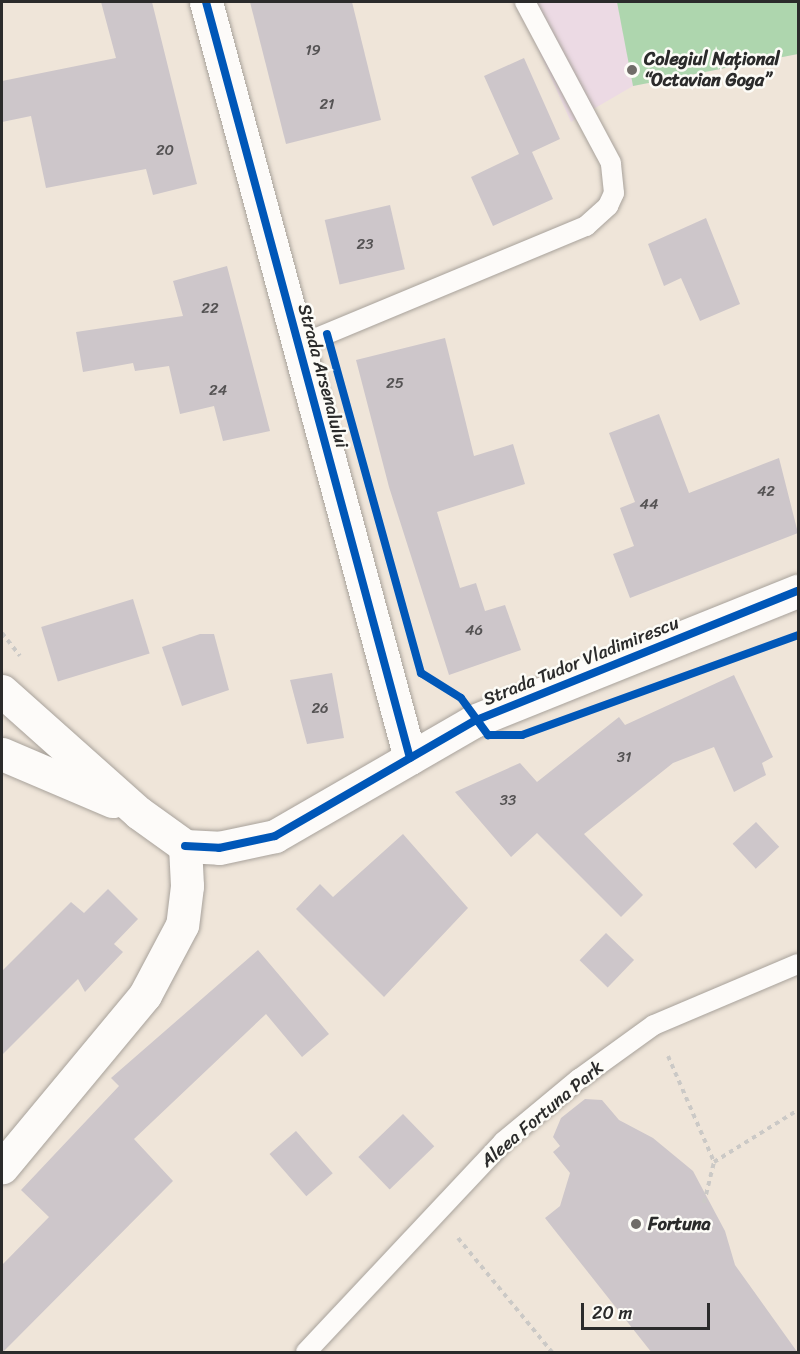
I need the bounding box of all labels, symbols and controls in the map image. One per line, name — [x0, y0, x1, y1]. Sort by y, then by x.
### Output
house number: 19 — [305, 42, 321, 60]
place label: Colegiul Național “Octavian Goga” — [644, 49, 779, 92]
marker: Colegiul Național “Octavian Goga” — [625, 63, 639, 77]
house number: 21 — [319, 96, 335, 114]
house number: 20 — [156, 142, 174, 160]
house number: 23 — [357, 236, 373, 254]
house number: 22 — [201, 300, 219, 318]
street label: Strada Arsenalului — [293, 301, 353, 451]
house number: 25 — [386, 375, 404, 393]
house number: 24 — [209, 382, 227, 400]
house number: 42 — [757, 483, 775, 501]
house number: 44 — [640, 496, 658, 514]
street label: Strada Tudor Vladimirescu — [480, 612, 682, 710]
house number: 46 — [465, 622, 483, 640]
house number: 26 — [311, 700, 329, 718]
house number: 31 — [617, 749, 631, 767]
house number: 33 — [500, 792, 516, 810]
street label: Aleea Fortuna Park — [476, 1056, 608, 1172]
place label: Fortuna — [648, 1213, 711, 1235]
marker: Fortuna — [629, 1217, 643, 1231]
scale bar — [584, 1291, 713, 1329]
text: 20 m — [592, 1297, 632, 1329]

